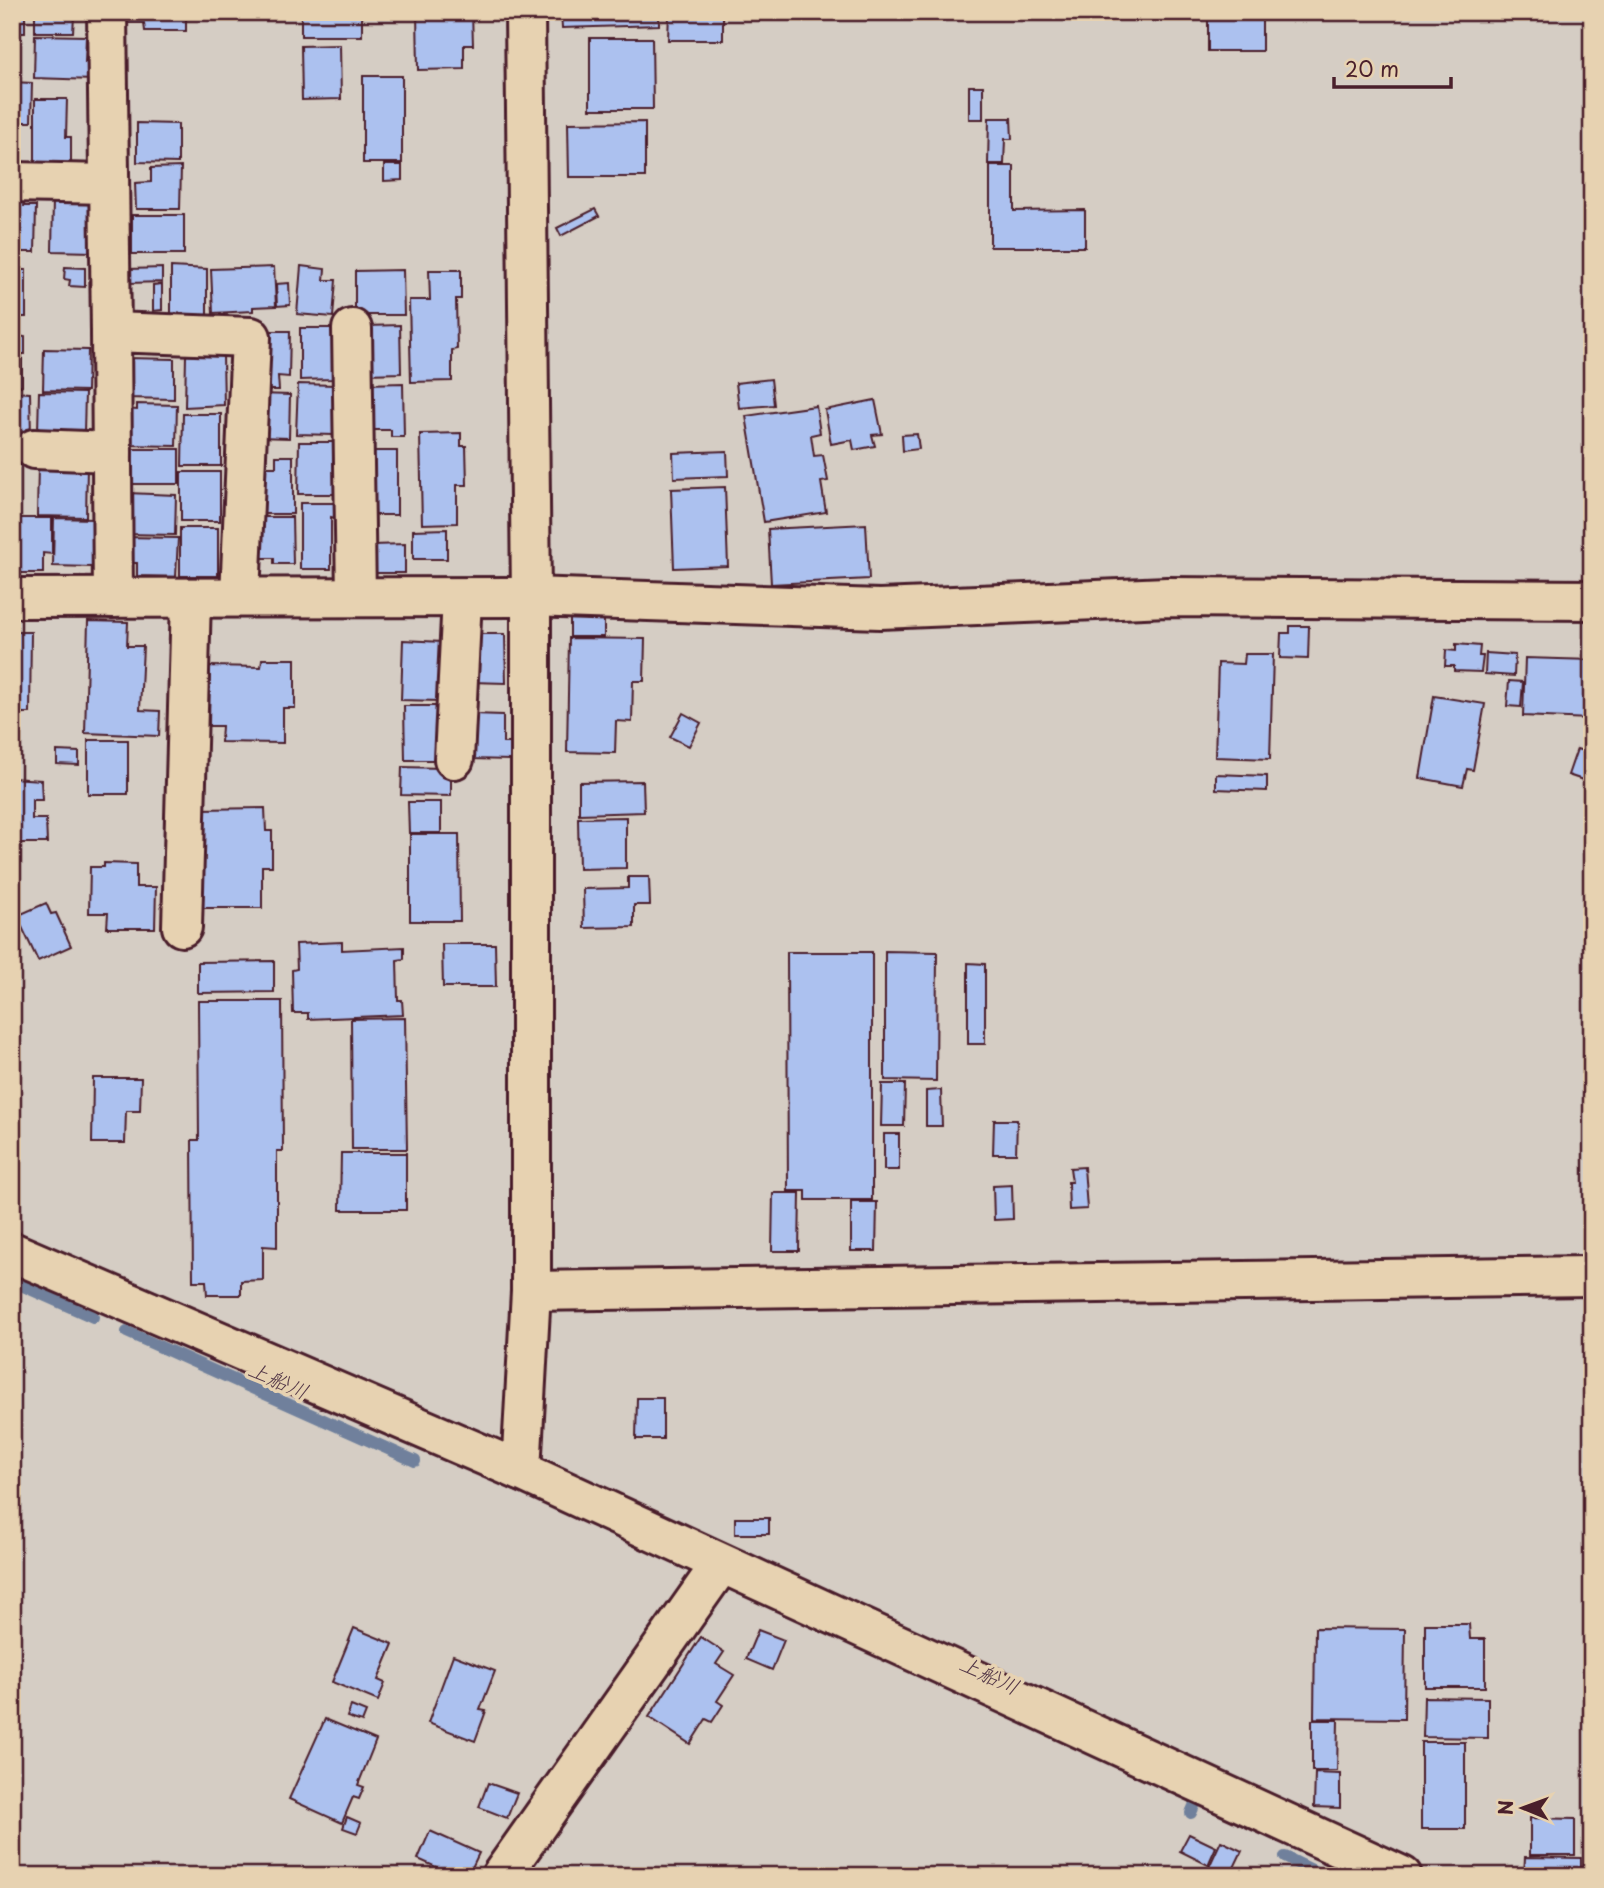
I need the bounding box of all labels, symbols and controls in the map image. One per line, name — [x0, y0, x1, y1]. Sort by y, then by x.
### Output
scale bar — [1334, 46, 1452, 90]
text: 20 m — [1345, 52, 1399, 84]
water label: 上船川 — [244, 1352, 314, 1406]
water label: 上船川 — [955, 1646, 1025, 1702]
north arrow — [1488, 1772, 1558, 1842]
text: N — [1491, 1800, 1519, 1815]

